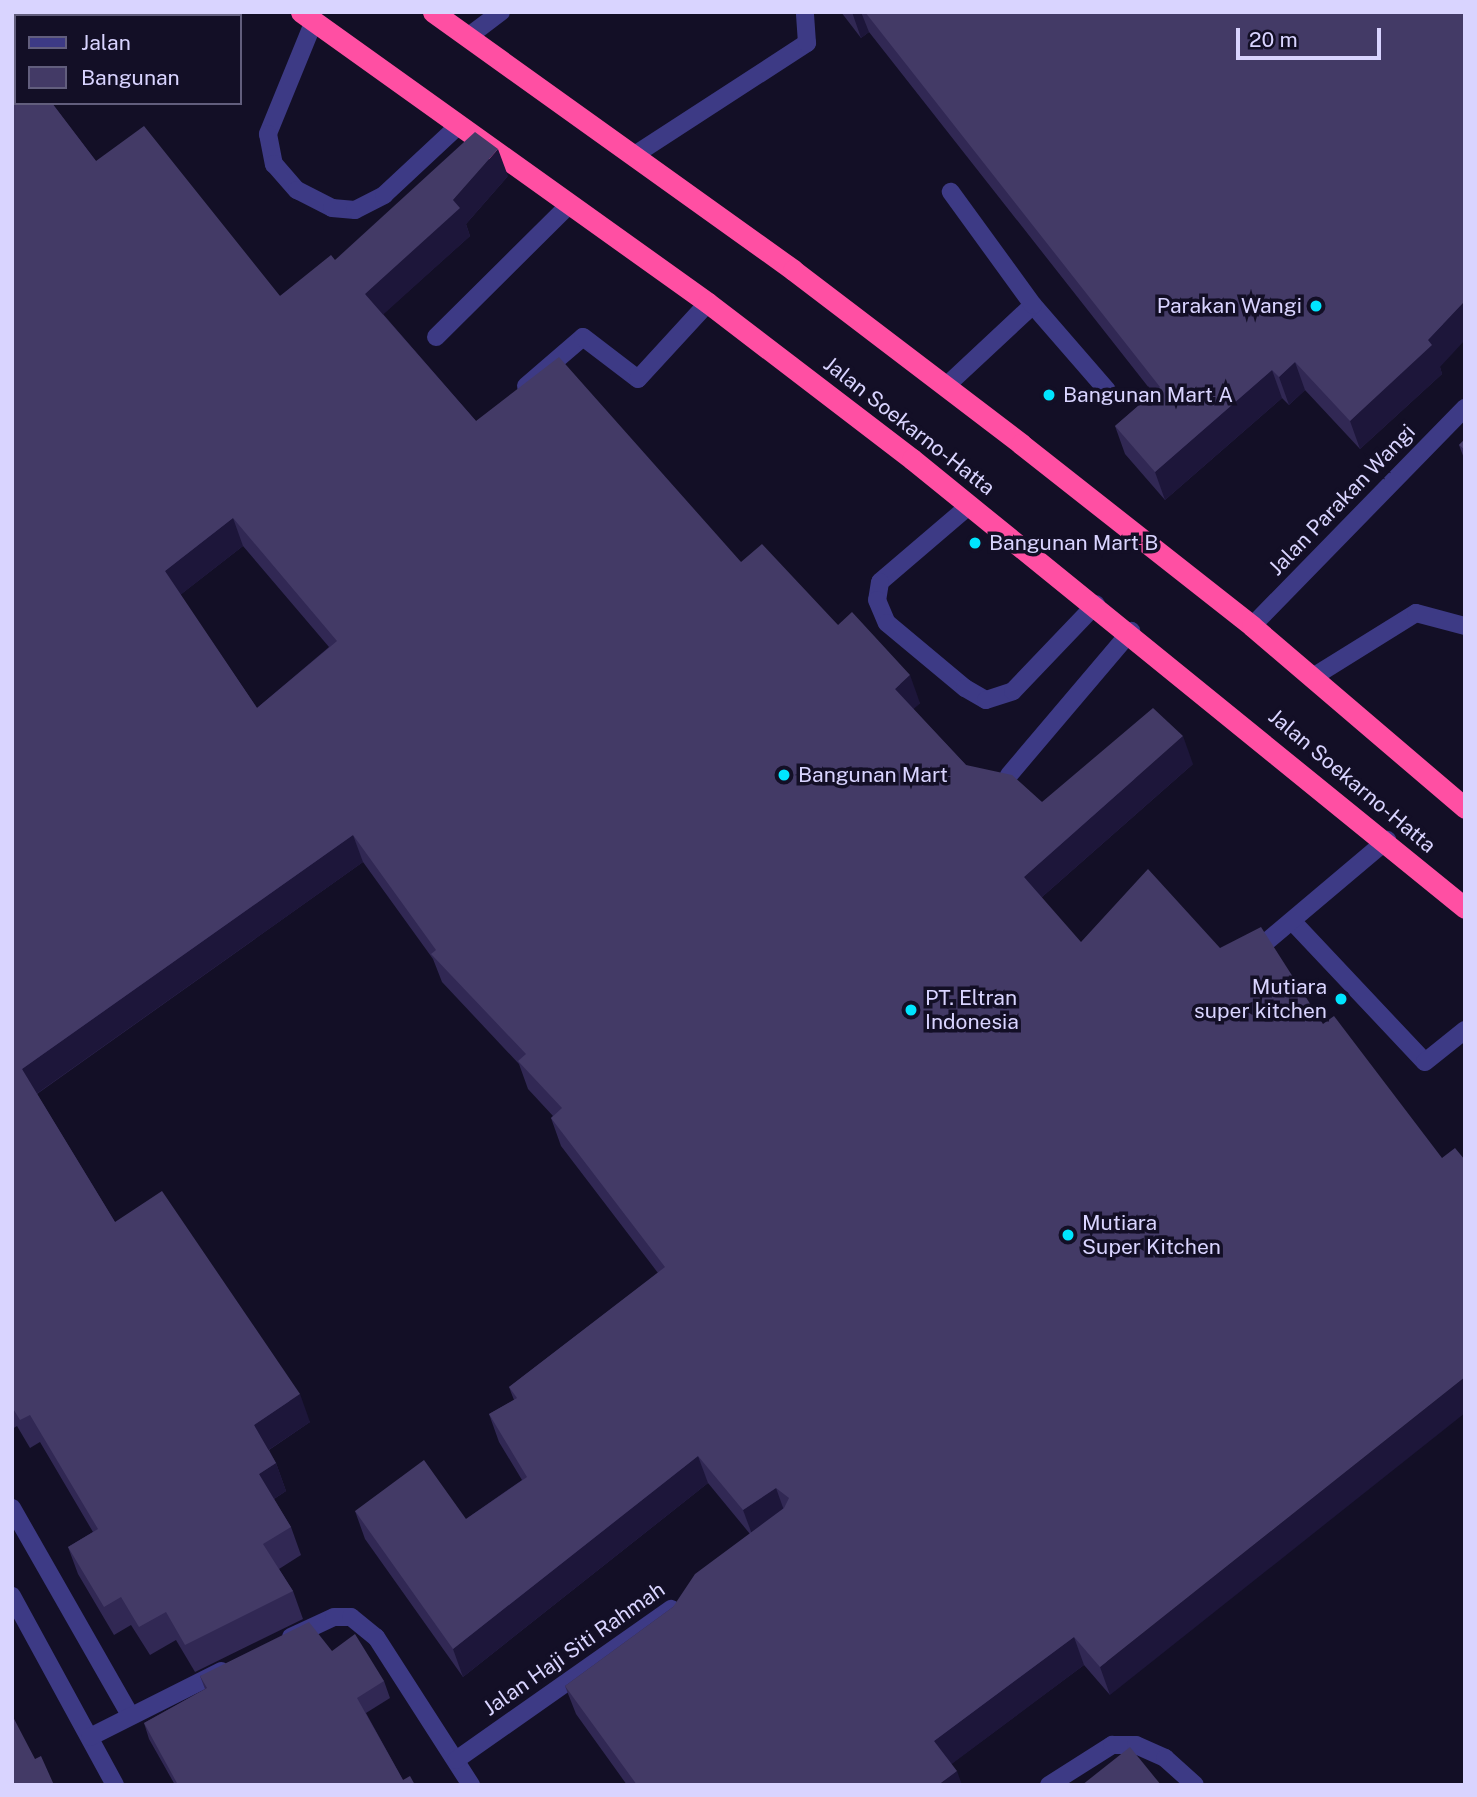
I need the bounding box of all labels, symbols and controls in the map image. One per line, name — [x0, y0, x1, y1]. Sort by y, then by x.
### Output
legend — [14, 14, 242, 105]
scale bar — [1239, 14, 1384, 58]
text: 20 m — [1249, 27, 1298, 52]
text: Jalan — [81, 30, 131, 55]
text: Bangunan — [81, 65, 180, 90]
place label: Parakan Wangi — [1156, 293, 1302, 319]
marker: Parakan Wangi — [1308, 298, 1324, 314]
street label: Jalan Soekarno-Hatta — [818, 351, 1000, 501]
place label: Bangunan Mart A — [1063, 382, 1233, 408]
marker: Bangunan Mart A — [1041, 387, 1057, 403]
street label: Jalan Parakan Wangi — [1263, 419, 1421, 581]
place label: Bangunan Mart B — [989, 530, 1158, 556]
marker: Bangunan Mart B — [967, 535, 983, 551]
street label: Jalan Soekarno-Hatta — [1263, 704, 1441, 858]
place label: Bangunan Mart — [798, 762, 948, 788]
marker: Bangunan Mart — [776, 767, 792, 783]
place label: Mutiara super kitchen — [1194, 974, 1327, 1024]
place label: PT. Eltran Indonesia — [925, 985, 1019, 1035]
marker: Mutiara super kitchen — [1333, 991, 1349, 1007]
marker: PT. Eltran Indonesia — [903, 1002, 919, 1018]
place label: Mutiara Super Kitchen — [1082, 1210, 1221, 1260]
marker: Mutiara Super Kitchen — [1060, 1227, 1076, 1243]
street label: Jalan Haji Siti Rahmah — [478, 1577, 670, 1721]

